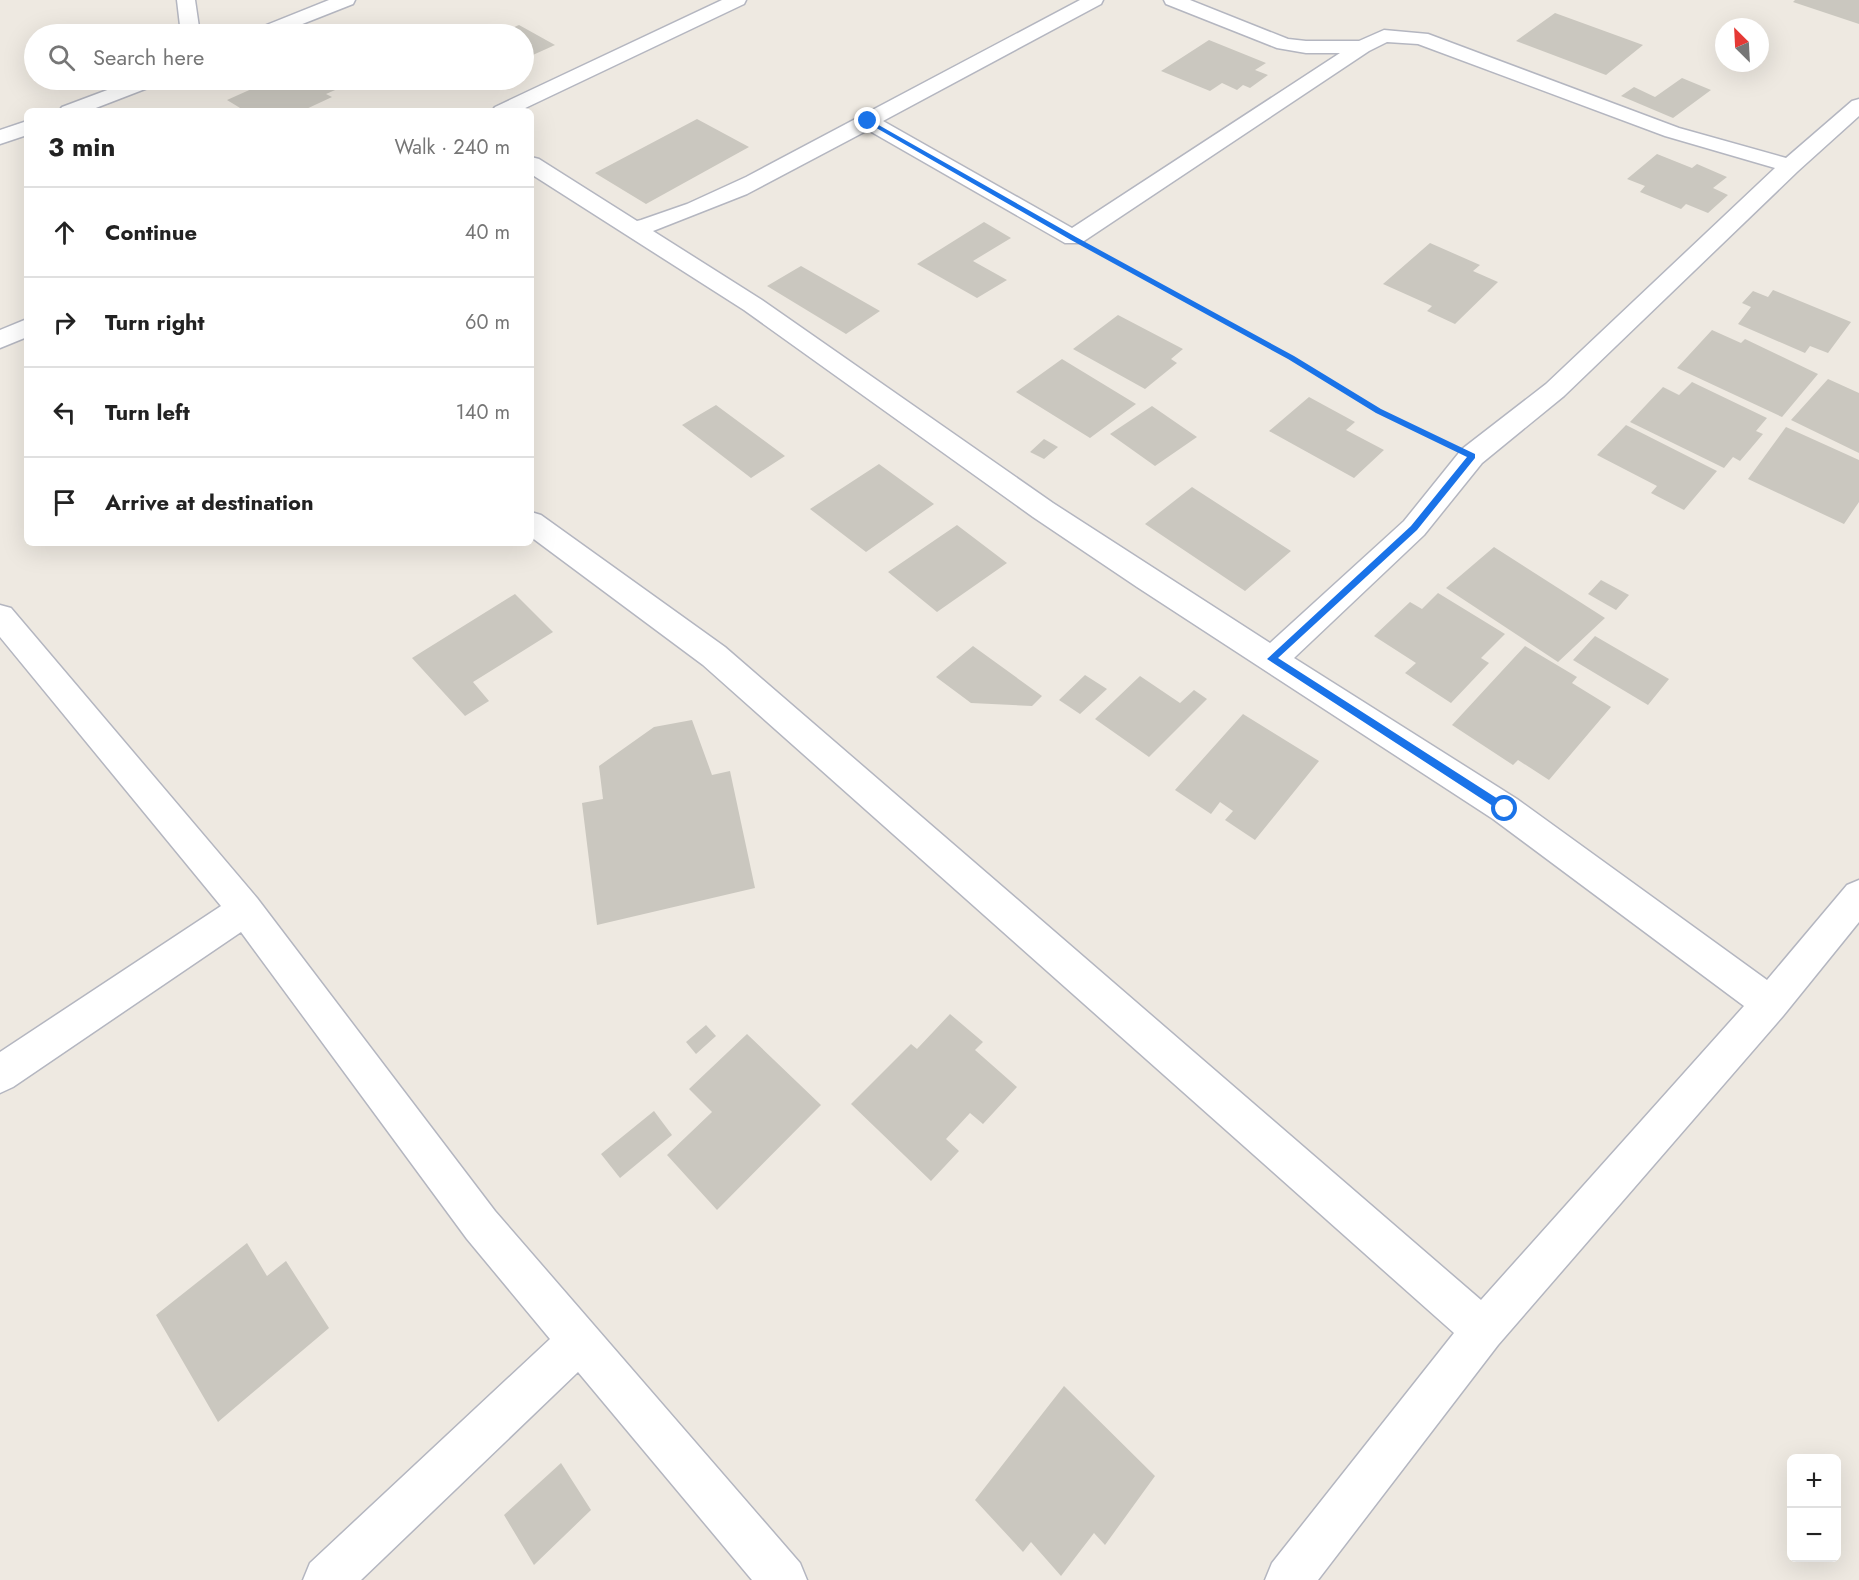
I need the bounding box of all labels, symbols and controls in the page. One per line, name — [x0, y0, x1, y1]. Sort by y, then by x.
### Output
north arrow — [1715, 18, 1769, 72]
search box — [24, 24, 534, 90]
icon: search — [45, 41, 78, 74]
text: Search here — [93, 41, 204, 73]
route end — [854, 107, 880, 133]
text: 3 min — [48, 128, 115, 166]
text: Walk · 240 m — [395, 133, 510, 162]
icon: ahead — [48, 216, 81, 249]
text: Continue — [105, 216, 197, 248]
text: 40 m — [465, 218, 510, 247]
icon: right — [48, 306, 81, 339]
text: Turn right — [105, 306, 205, 338]
text: 60 m — [465, 308, 510, 337]
icon: left — [48, 396, 81, 429]
text: Turn left — [105, 396, 190, 428]
text: 140 m — [456, 398, 510, 427]
icon: arrive — [48, 486, 81, 519]
text: Arrive at destination — [105, 486, 314, 518]
route start — [1491, 795, 1517, 821]
map controls — [1787, 1454, 1841, 1562]
button: + — [1787, 1454, 1841, 1508]
button: − — [1787, 1508, 1841, 1562]

